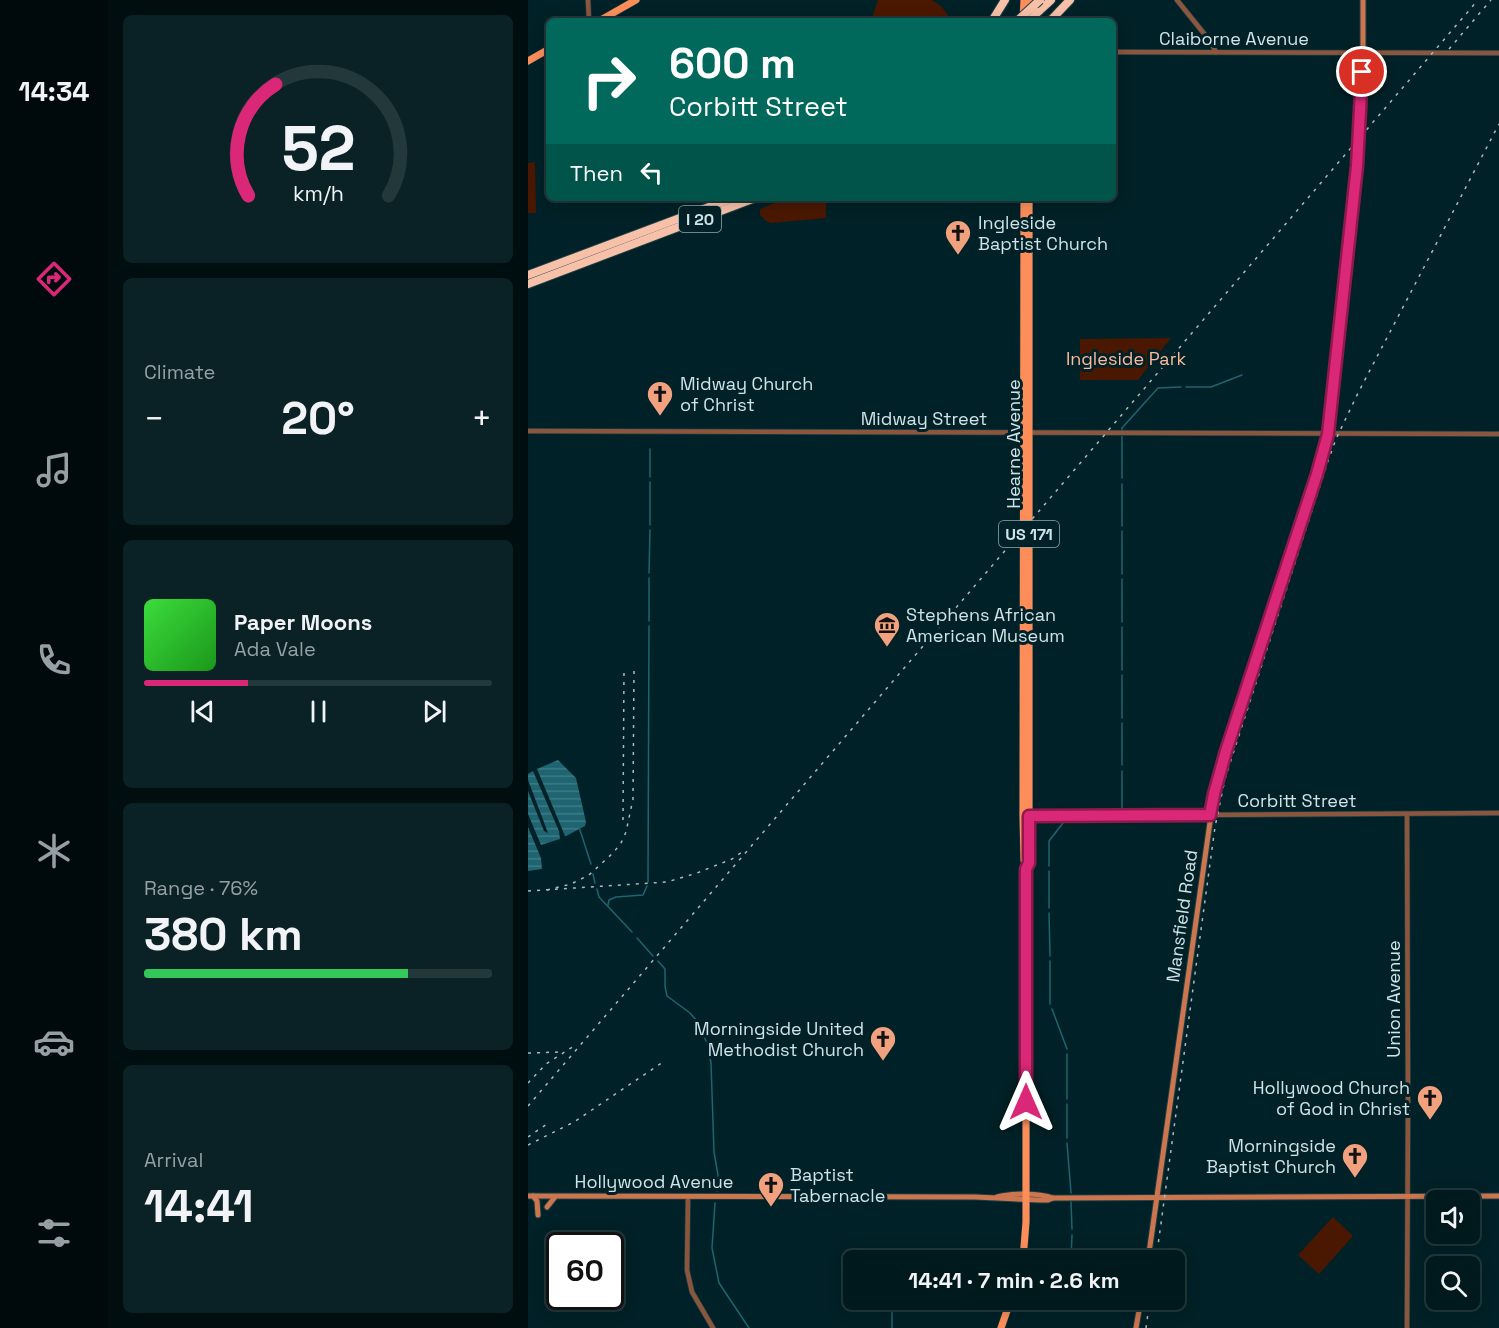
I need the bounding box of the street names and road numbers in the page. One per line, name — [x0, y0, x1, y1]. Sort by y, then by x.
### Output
street label: Claiborne Avenue — [1159, 27, 1309, 50]
road number: I 20 — [679, 206, 721, 232]
street label: Hearne Avenue — [1002, 379, 1025, 509]
street label: Midway Street — [861, 407, 987, 430]
road number: US 171 — [999, 521, 1059, 547]
street label: Corbitt Street — [1237, 789, 1357, 812]
street label: Mansfield Road — [1161, 848, 1202, 984]
street label: Union Avenue — [1382, 940, 1405, 1058]
street label: Hollywood Avenue — [575, 1170, 733, 1193]

